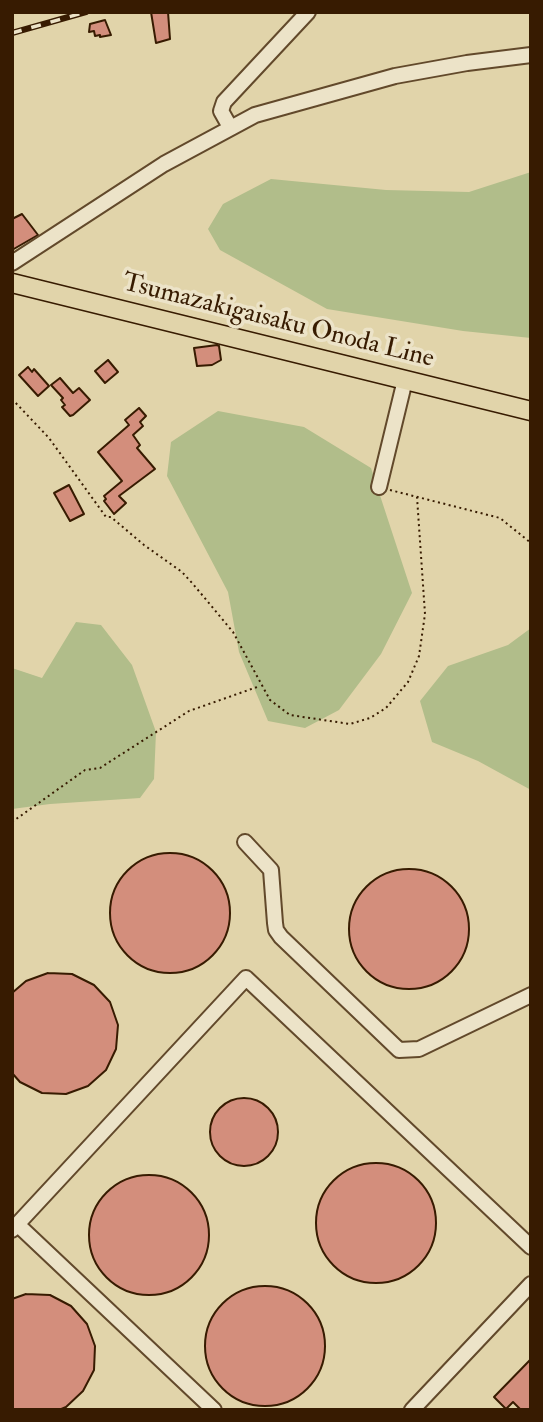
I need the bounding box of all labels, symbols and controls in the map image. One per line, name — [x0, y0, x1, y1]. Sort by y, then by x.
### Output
street label: Tsumazakigaisaku Onoda Line — [119, 268, 437, 376]

